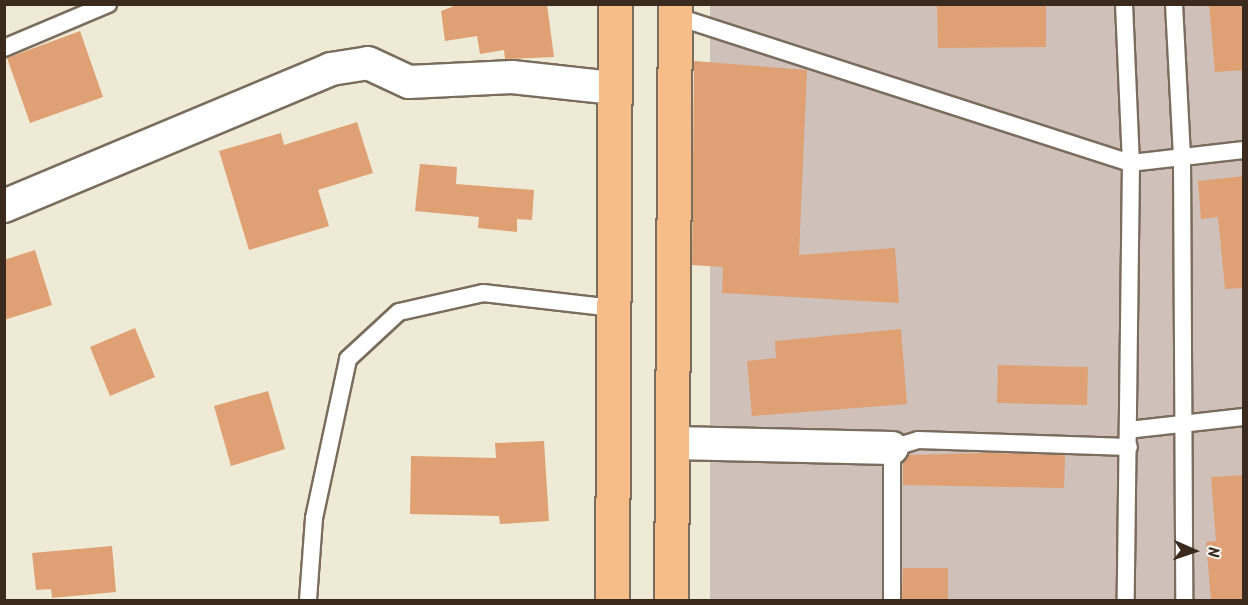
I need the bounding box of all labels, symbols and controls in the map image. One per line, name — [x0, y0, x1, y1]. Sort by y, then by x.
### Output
north arrow — [1164, 521, 1224, 581]
text: N — [1200, 546, 1225, 558]

